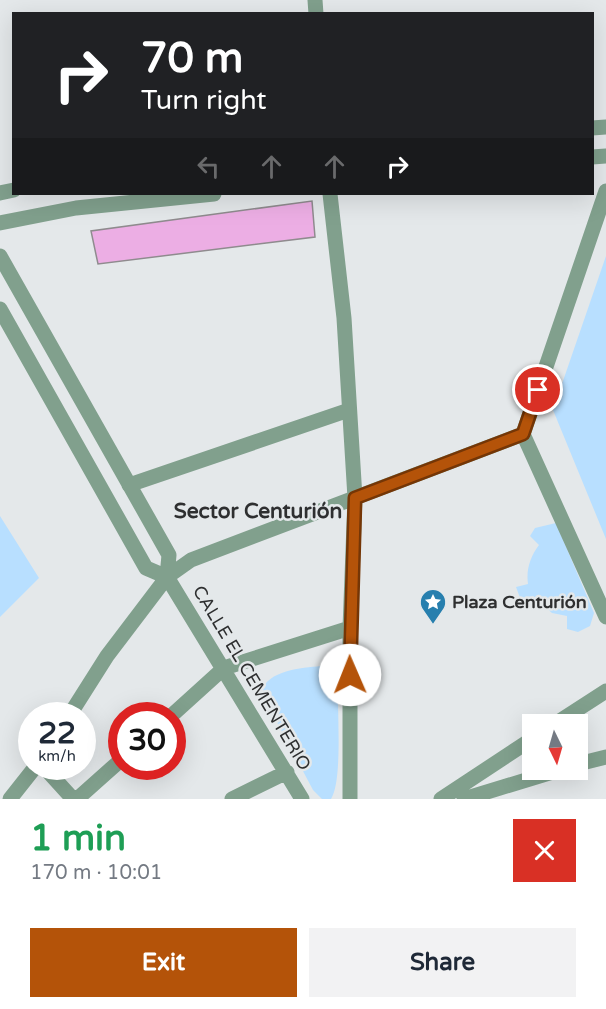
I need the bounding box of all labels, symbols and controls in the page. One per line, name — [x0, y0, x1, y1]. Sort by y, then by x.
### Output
text: 70 m — [141, 33, 243, 84]
icon: right — [42, 36, 120, 114]
text: Turn right — [141, 84, 267, 117]
icon: left — [192, 150, 225, 183]
icon: ahead — [255, 150, 288, 183]
icon: ahead — [318, 150, 351, 183]
icon: right — [381, 150, 414, 183]
pin — [512, 364, 563, 415]
icon: arrive — [521, 373, 554, 406]
district label: Sector Centurión — [174, 499, 342, 524]
street label: CALLE EL CEMENTERIO — [188, 582, 316, 774]
place icon: Plaza Centurión — [418, 587, 448, 625]
place label: Plaza Centurión — [452, 591, 587, 613]
position arrow — [318, 643, 382, 707]
speed limit sign: 30 — [108, 702, 186, 780]
north arrow — [522, 714, 588, 780]
map controls — [522, 714, 588, 780]
text: 22 — [38, 715, 76, 752]
text: km/h — [38, 747, 76, 765]
text: 1 min — [30, 817, 126, 860]
button: close — [513, 819, 576, 882]
text: 170 m · 10:01 — [30, 861, 162, 885]
button: Exit — [30, 928, 297, 997]
button: Share — [309, 928, 576, 997]

